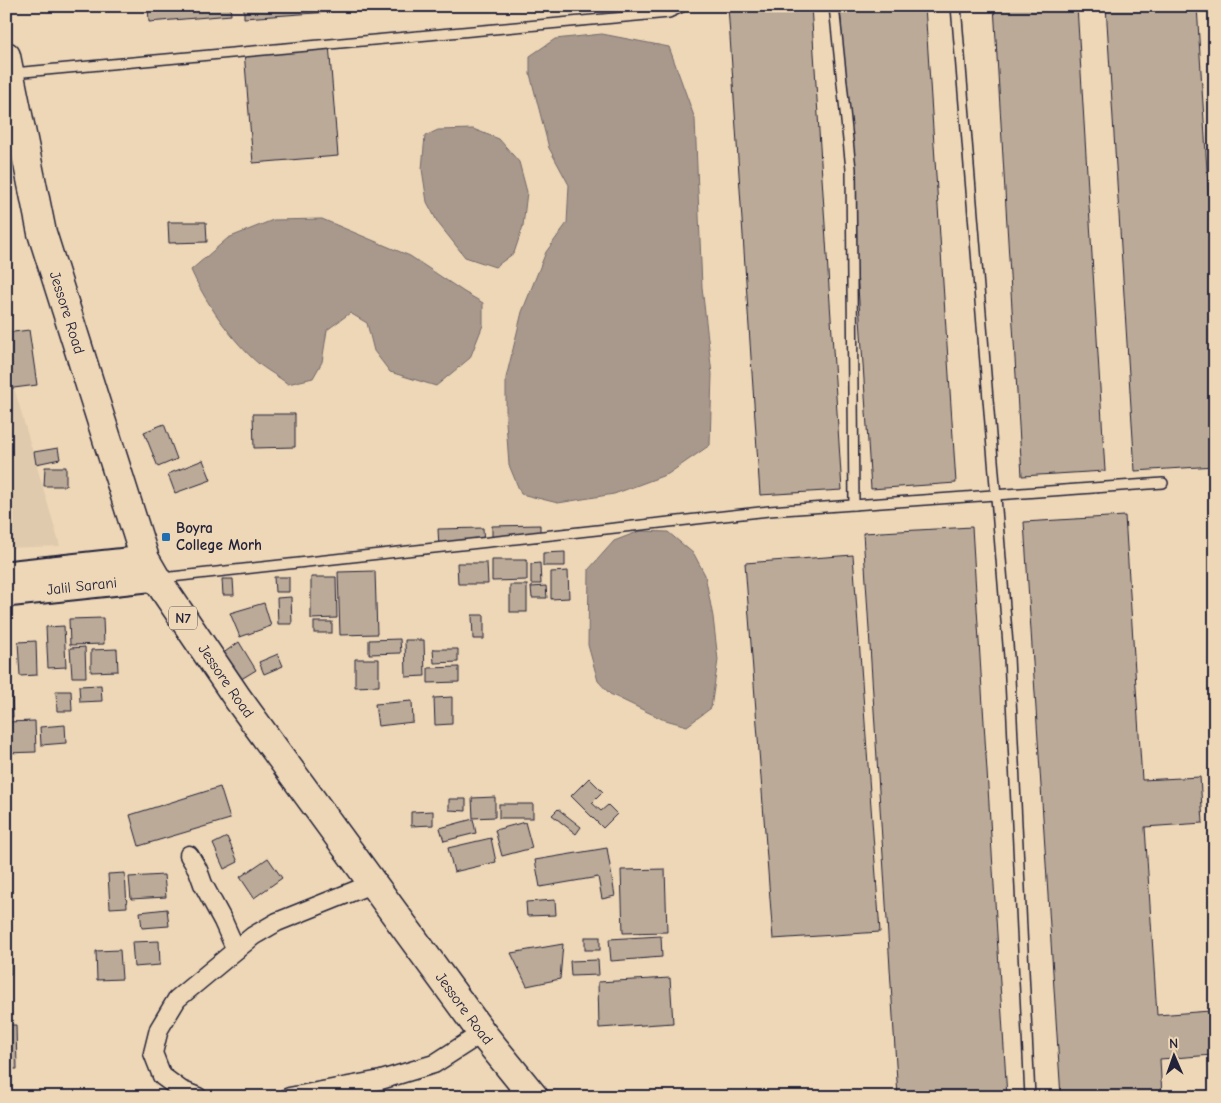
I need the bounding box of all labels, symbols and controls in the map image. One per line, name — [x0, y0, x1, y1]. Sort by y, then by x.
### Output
street label: Jessore Road — [46, 269, 89, 356]
place label: Boyra College Morh — [176, 519, 262, 554]
marker: Boyra College Morh — [160, 531, 172, 543]
street label: Jalil Sarani — [45, 573, 118, 599]
road number: N7 — [169, 606, 197, 630]
street label: Jessore Road — [194, 641, 258, 721]
street label: Jessore Road — [432, 969, 497, 1048]
north arrow — [1148, 1030, 1198, 1080]
text: N — [1169, 1035, 1178, 1052]

